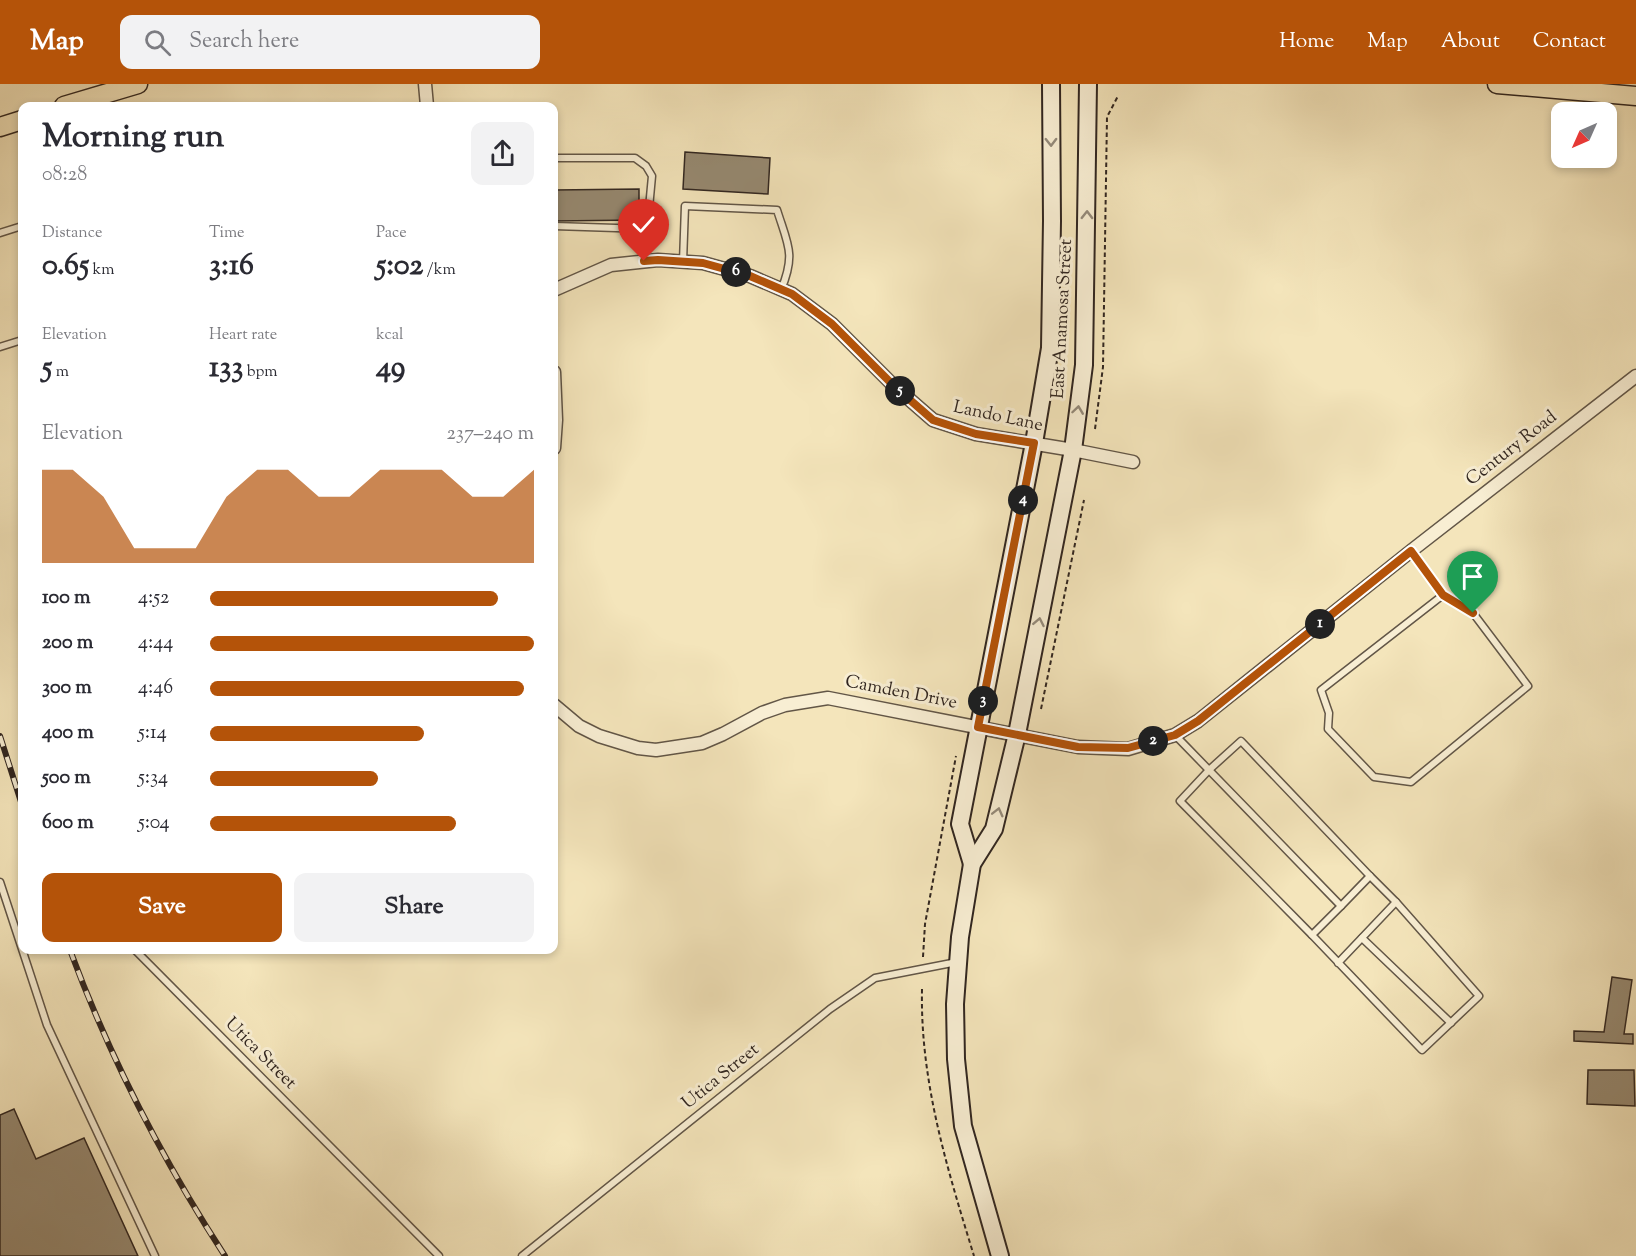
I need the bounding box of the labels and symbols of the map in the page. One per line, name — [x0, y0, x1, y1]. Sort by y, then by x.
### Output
north arrow — [1551, 102, 1617, 168]
one-way arrow — [1045, 138, 1057, 147]
pin — [618, 199, 669, 261]
one-way arrow — [1081, 210, 1093, 219]
street label: East Anamosa Street — [1046, 238, 1080, 400]
pin: 6 — [721, 257, 751, 287]
pin: 5 — [885, 376, 915, 406]
street label: Lando Lane — [951, 395, 1045, 439]
one-way arrow — [1072, 405, 1084, 414]
street label: Century Road — [1461, 405, 1563, 493]
pin: 4 — [1008, 485, 1038, 515]
pin — [1447, 551, 1498, 613]
pin: 1 — [1305, 609, 1335, 639]
one-way arrow — [1032, 617, 1045, 627]
street label: Camden Drive — [843, 669, 959, 717]
pin: 3 — [968, 686, 998, 716]
pin: 2 — [1138, 726, 1168, 756]
one-way arrow — [990, 808, 1003, 818]
street label: Utica Street — [218, 1012, 302, 1096]
street label: Utica Street — [677, 1038, 765, 1116]

